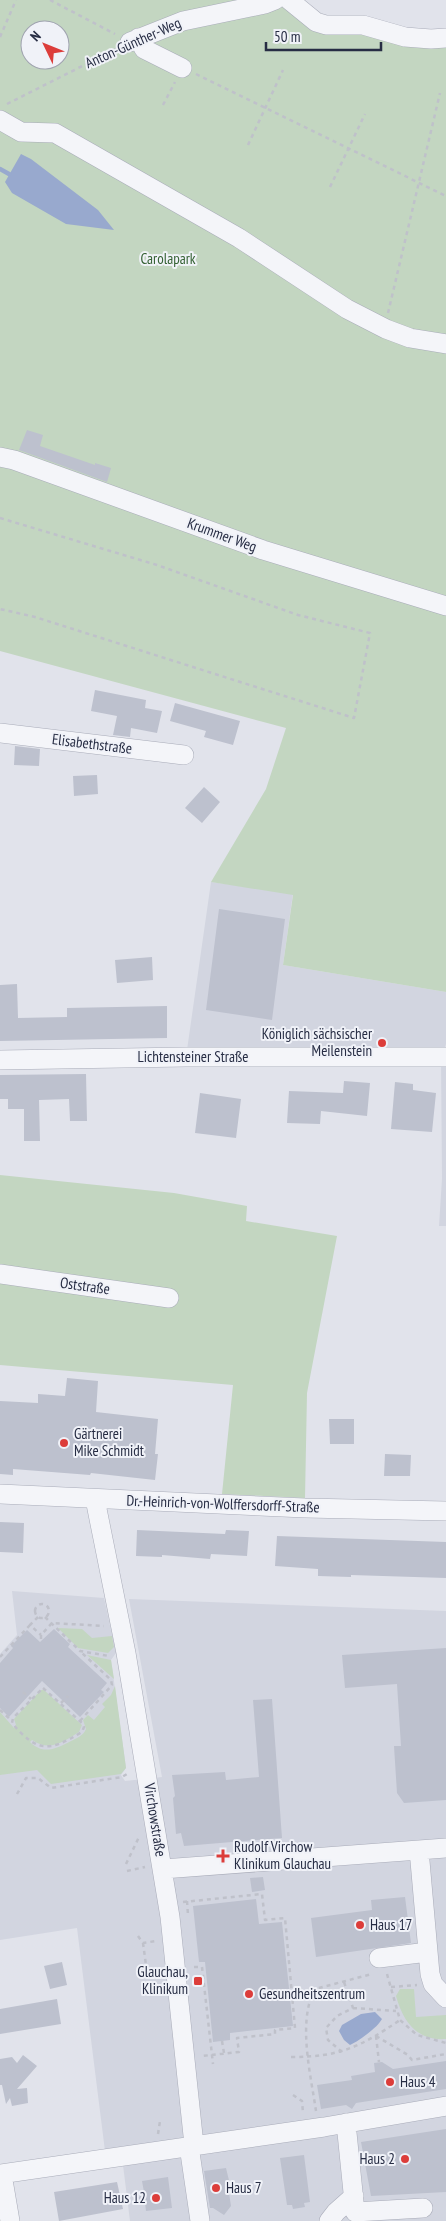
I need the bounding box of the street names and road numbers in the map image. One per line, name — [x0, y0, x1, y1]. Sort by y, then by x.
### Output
street label: Anton-Günther-Weg — [82, 13, 184, 72]
street label: Krummer Weg — [185, 513, 260, 556]
street label: Elisabethstraße — [51, 729, 133, 758]
street label: Lichtensteiner Straße — [138, 1047, 248, 1066]
street label: Oststraße — [59, 1273, 111, 1298]
street label: Dr.-Heinrich-von-Wolffersdorff-Straße — [126, 1491, 320, 1516]
street label: Virchowstraße — [140, 1781, 171, 1858]

